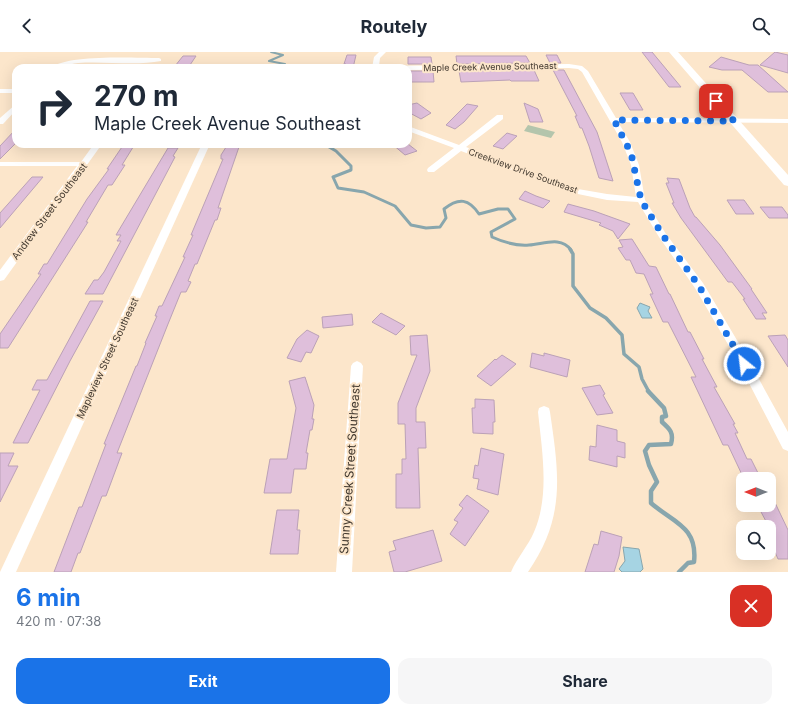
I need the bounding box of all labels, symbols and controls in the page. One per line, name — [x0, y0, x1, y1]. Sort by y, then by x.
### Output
icon: back — [16, 15, 38, 37]
icon: search — [750, 15, 772, 37]
text: Routely — [361, 16, 427, 37]
street label: Maple Creek Avenue Southeast — [423, 60, 557, 73]
text: 270 m — [94, 79, 179, 113]
icon: right — [28, 80, 80, 132]
pin — [699, 84, 733, 118]
icon: arrive — [705, 90, 727, 112]
text: Maple Creek Avenue Southeast — [94, 113, 361, 134]
street label: Creekview Drive Southeast — [467, 146, 579, 195]
street label: Andrew Street Southeast — [9, 160, 90, 262]
street label: Mapleview Street Southeast — [74, 295, 141, 420]
position arrow — [723, 343, 765, 385]
street label: Sunny Creek Street Southeast — [336, 383, 363, 554]
north arrow — [736, 472, 776, 512]
map controls — [736, 472, 776, 560]
button: search — [736, 520, 776, 560]
text: 6 min — [16, 583, 81, 612]
button: close — [730, 585, 772, 627]
text: 420 m · 07:38 — [16, 613, 101, 629]
button: Exit — [16, 658, 390, 704]
button: Share — [398, 658, 772, 704]

